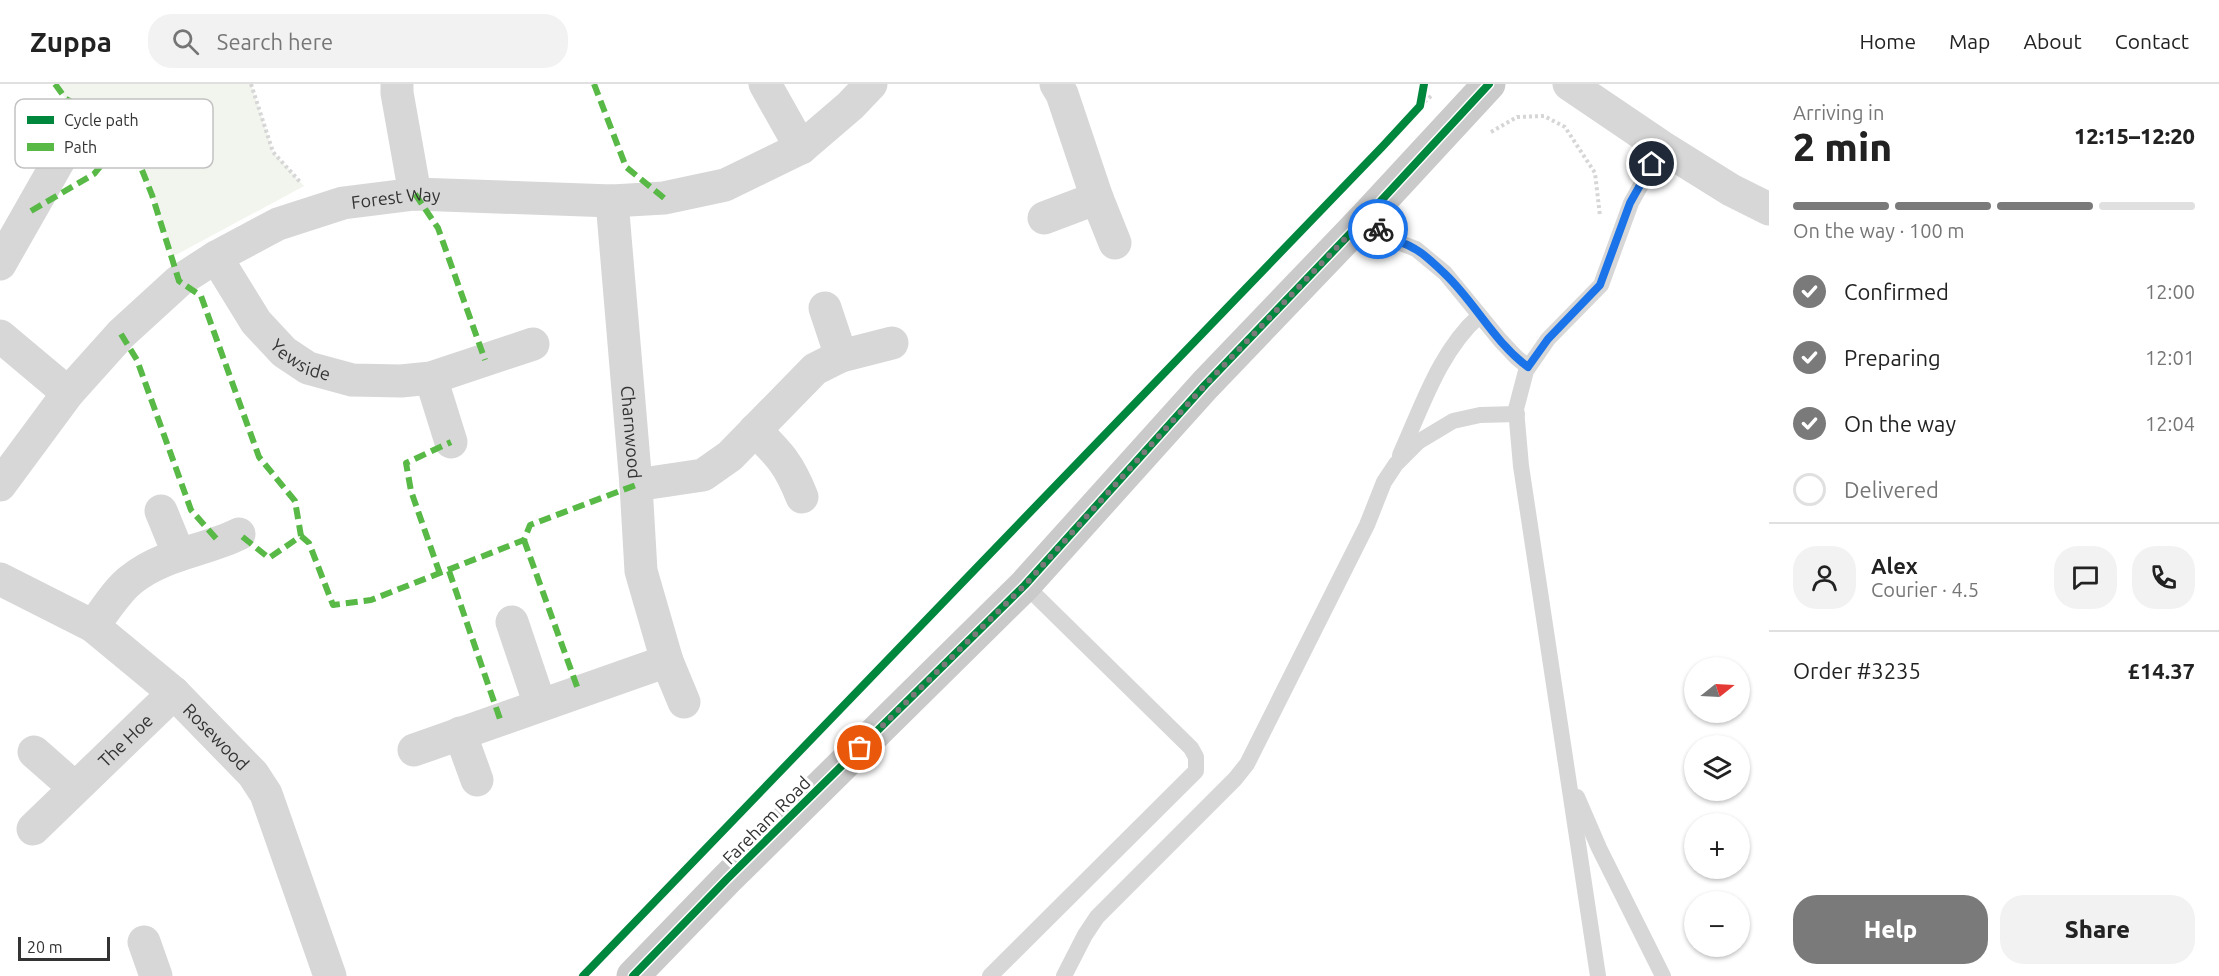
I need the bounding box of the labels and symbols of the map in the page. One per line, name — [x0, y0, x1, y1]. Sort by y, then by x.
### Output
legend — [15, 99, 213, 168]
text: Cycle path — [64, 111, 139, 129]
text: Path — [64, 138, 97, 156]
pin — [1626, 138, 1677, 189]
street label: Forest Way — [350, 183, 441, 212]
courier — [1348, 199, 1408, 259]
street label: Yewside — [267, 335, 333, 384]
street label: Charnwood — [618, 385, 645, 479]
north arrow — [1684, 657, 1750, 723]
street label: Rosewood — [180, 699, 253, 774]
street label: The Hoe — [94, 710, 156, 771]
pin — [834, 722, 885, 773]
street label: Fareham Road — [718, 772, 814, 868]
scale bar — [18, 934, 110, 962]

